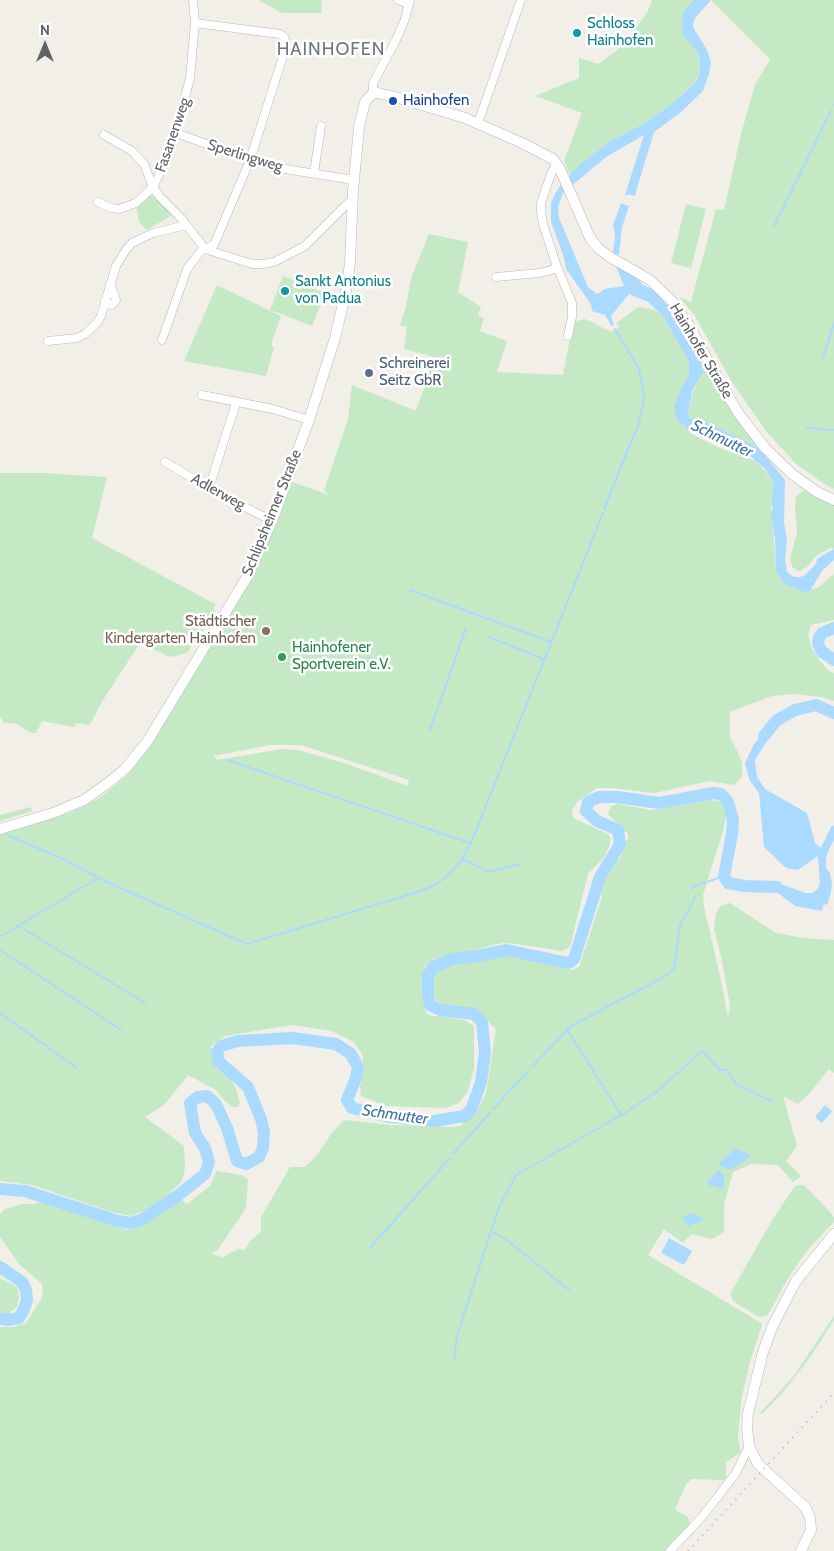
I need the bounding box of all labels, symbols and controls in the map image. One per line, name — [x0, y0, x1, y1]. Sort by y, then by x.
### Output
place label: Schloss Hainhofen — [587, 15, 653, 50]
north arrow — [20, 20, 70, 70]
text: N — [40, 21, 50, 39]
marker: Schloss Hainhofen — [571, 27, 583, 39]
district label: HAINHOFEN — [276, 39, 386, 61]
place label: Hainhofen — [403, 92, 469, 110]
street label: Fasanenweg — [152, 95, 194, 175]
marker: Hainhofen — [387, 95, 399, 107]
street label: Sperlingweg — [205, 136, 285, 176]
place label: Sankt Antonius von Padua — [295, 273, 391, 308]
marker: Sankt Antonius von Padua — [279, 285, 291, 297]
street label: Hainhofer Straße — [666, 300, 736, 402]
place label: Schreinerei Seitz GbR — [379, 355, 450, 390]
marker: Schreinerei Seitz GbR — [363, 367, 375, 379]
water label: Schmutter — [688, 416, 756, 462]
street label: Schlipsheimer Straße — [238, 447, 306, 579]
street label: Adlerweg — [188, 470, 248, 514]
place label: Städtischer Kindergarten Hainhofen — [105, 613, 256, 648]
marker: Städtischer Kindergarten Hainhofen — [260, 625, 272, 637]
place label: Hainhofener Sportverein e.V. — [292, 639, 391, 674]
marker: Hainhofener Sportverein e.V. — [276, 651, 288, 663]
water label: Schmutter — [361, 1101, 429, 1129]

